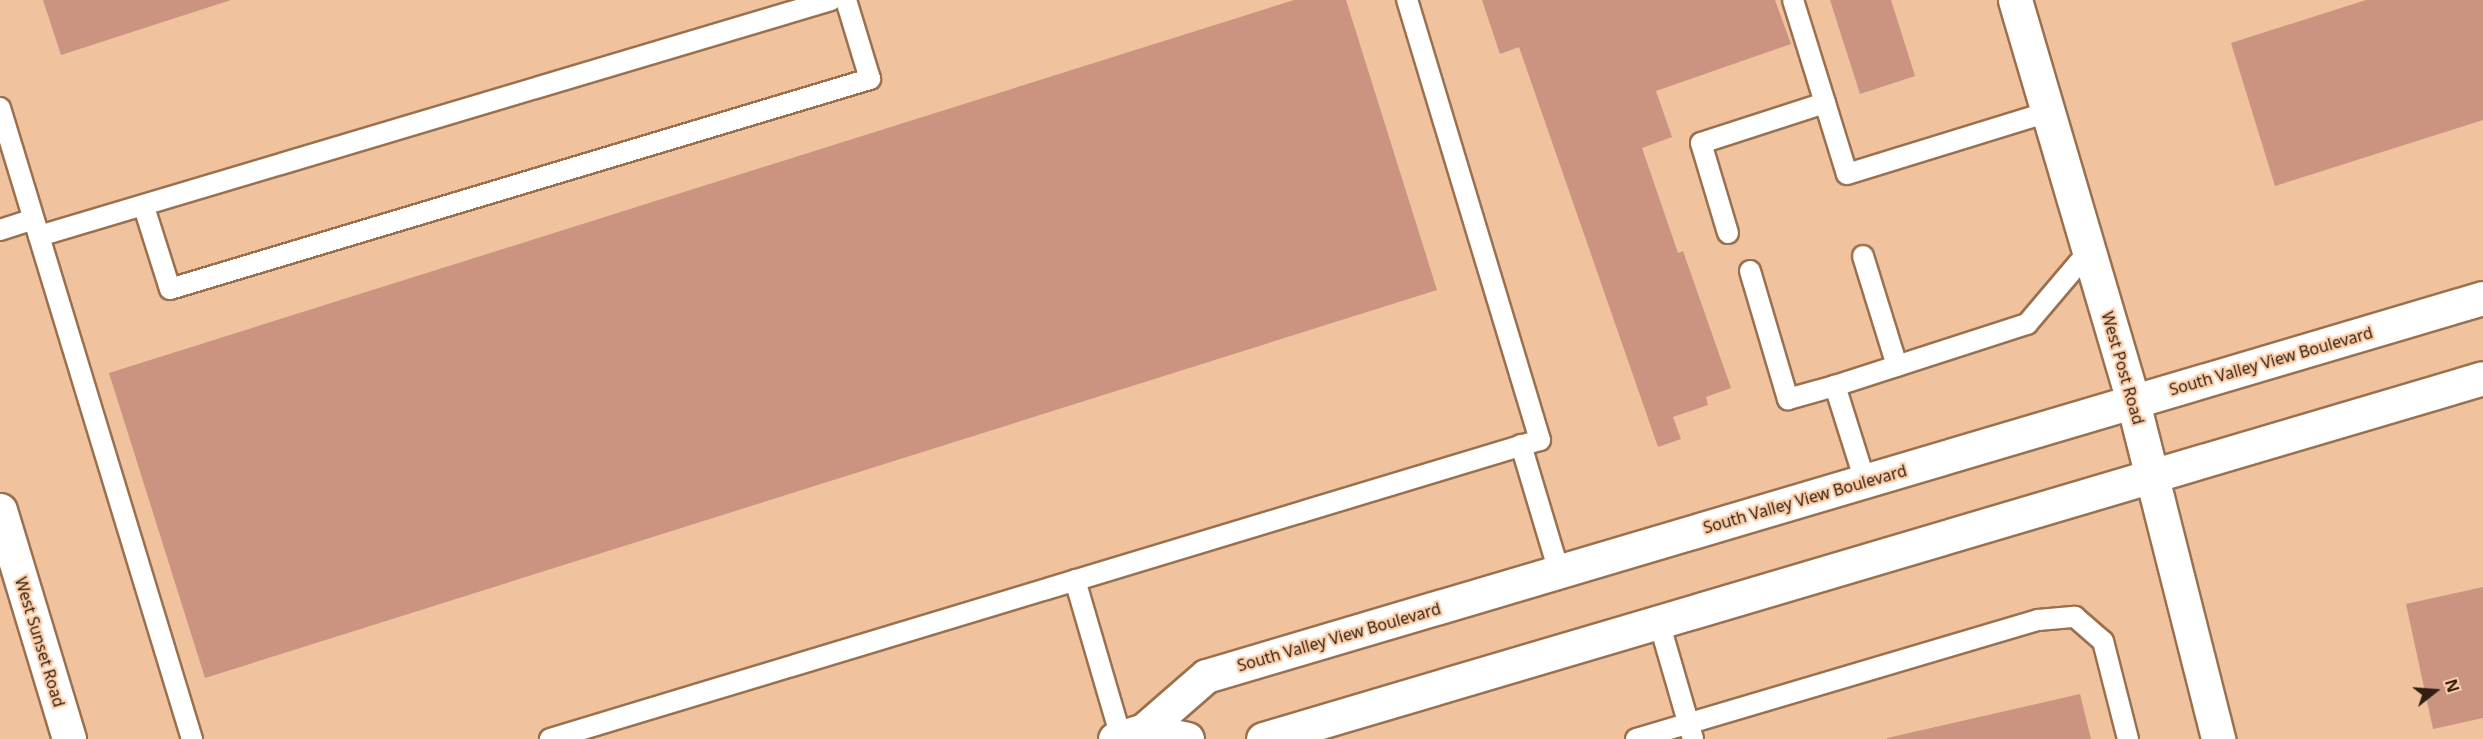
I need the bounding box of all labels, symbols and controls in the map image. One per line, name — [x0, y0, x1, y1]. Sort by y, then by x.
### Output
street label: West Post Road — [2098, 309, 2148, 427]
street label: South Valley View Boulevard — [2167, 323, 2375, 399]
street label: South Valley View Boulevard — [1701, 461, 1909, 537]
street label: West Sunset Road — [11, 575, 69, 709]
street label: South Valley View Boulevard — [1235, 599, 1443, 675]
north arrow — [2405, 661, 2465, 721]
text: N — [2440, 676, 2465, 695]

